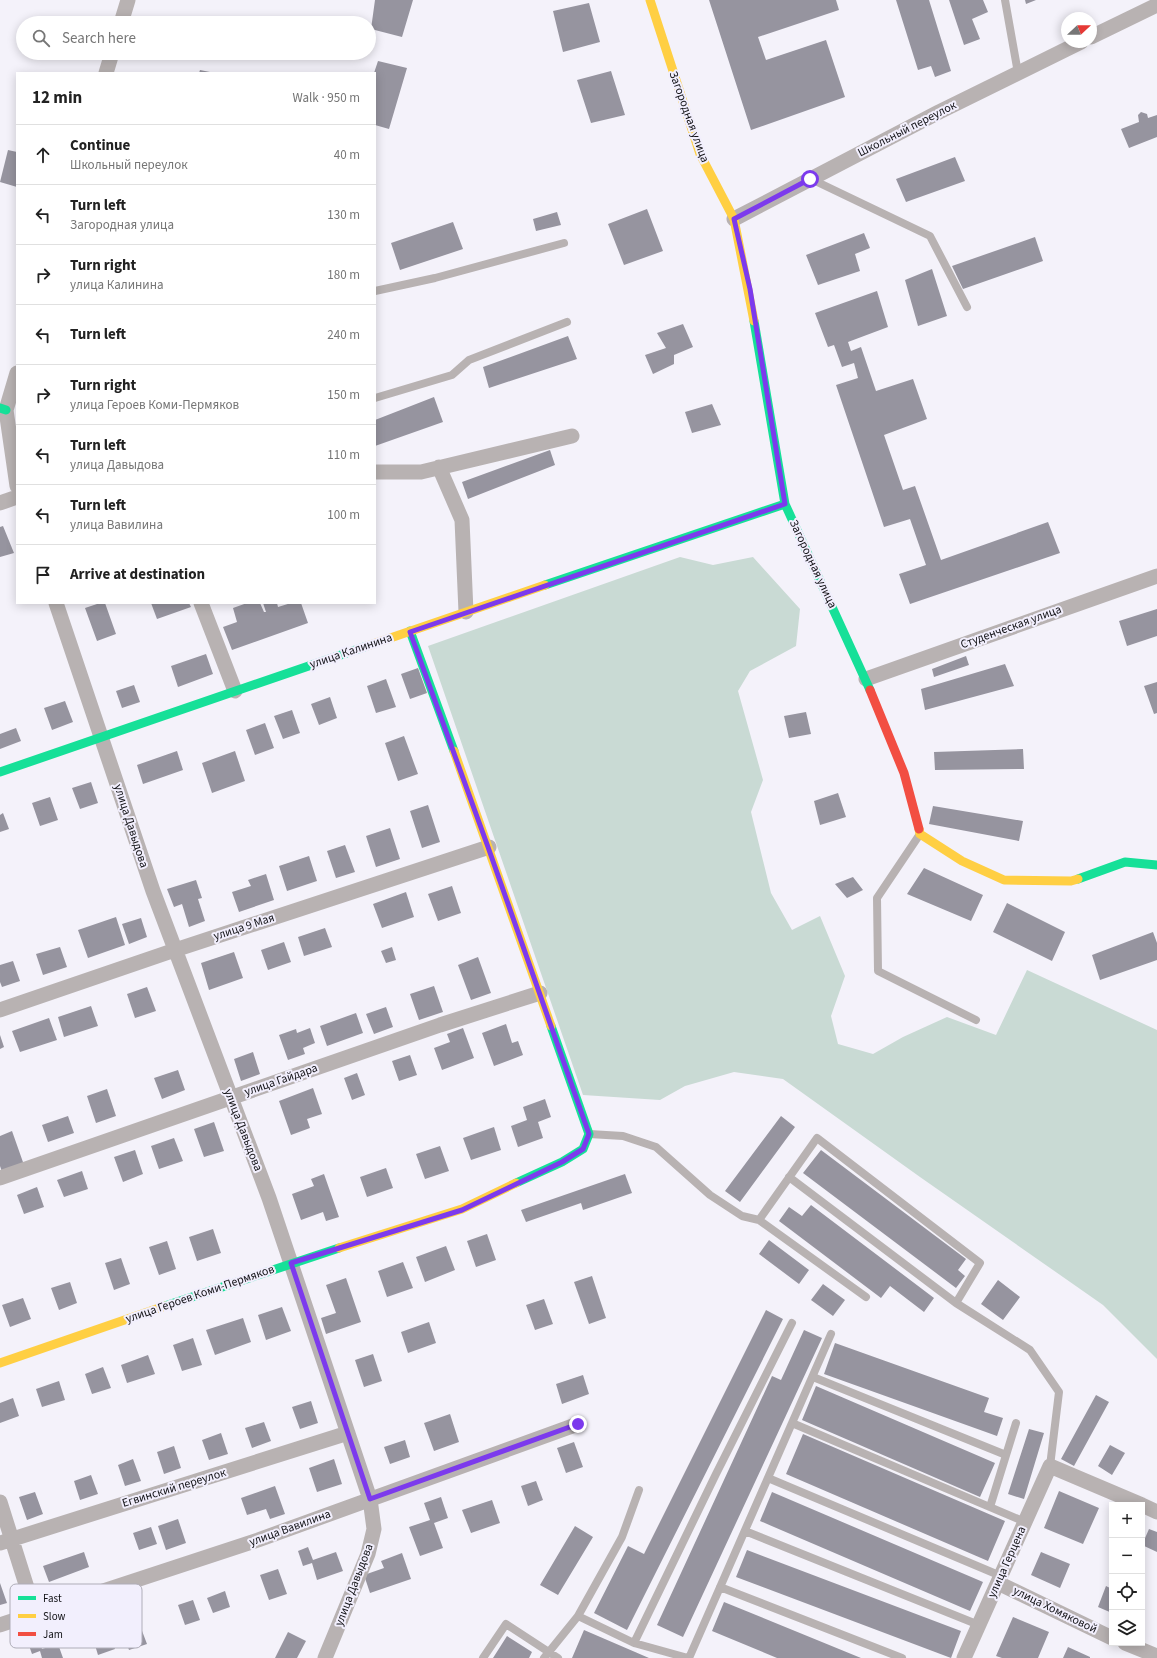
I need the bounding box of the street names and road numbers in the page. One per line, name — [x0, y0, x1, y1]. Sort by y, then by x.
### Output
street label: Загородная улица — [665, 69, 713, 165]
street label: Школьный переулок — [855, 97, 959, 161]
street label: Загородная улица — [785, 517, 841, 611]
street label: Студенческая улица — [958, 601, 1064, 653]
street label: улица Калинина — [307, 629, 395, 673]
street label: улица Давыдова — [109, 782, 153, 870]
street label: улица 9 Мая — [211, 909, 277, 945]
street label: улица Гайдара — [242, 1059, 320, 1101]
street label: улица Давыдова — [219, 1086, 267, 1174]
street label: улица Героев Коми-Пермяков — [123, 1261, 277, 1327]
street label: Егвинский переулок — [120, 1464, 228, 1512]
street label: улица Вавилина — [247, 1505, 333, 1551]
street label: улица Герцена — [984, 1524, 1030, 1600]
street label: улица Давыдова — [330, 1541, 378, 1629]
street label: улица Хомяковой — [1010, 1582, 1100, 1638]

